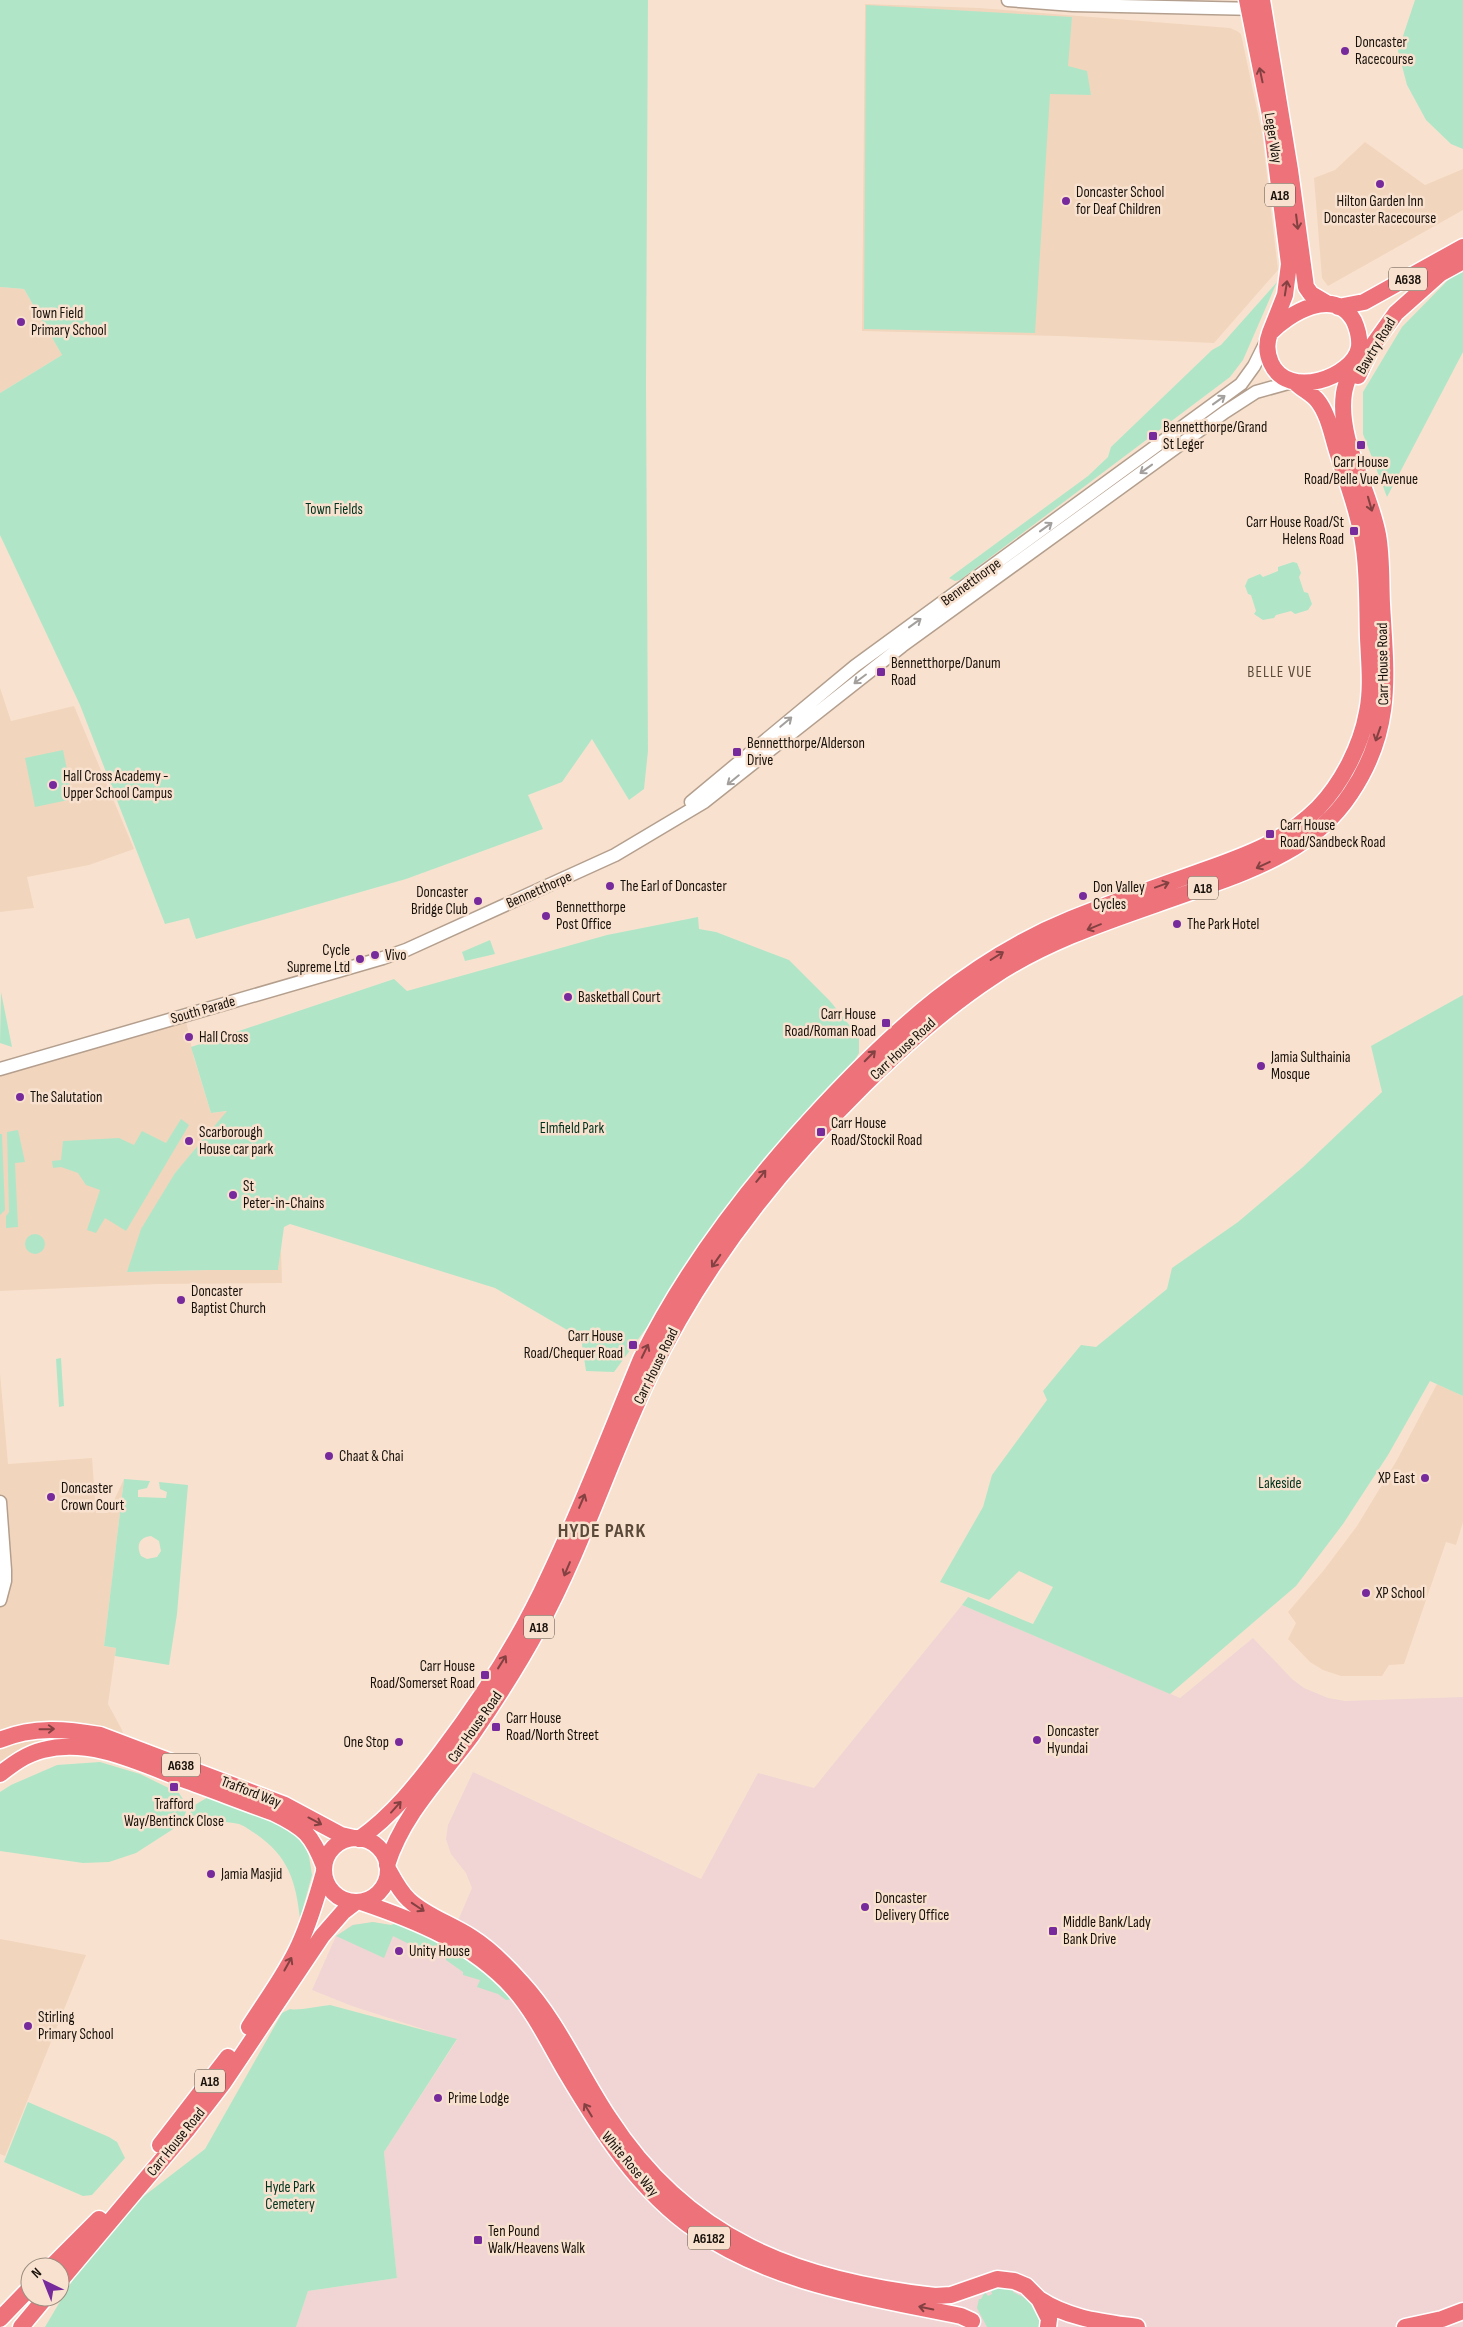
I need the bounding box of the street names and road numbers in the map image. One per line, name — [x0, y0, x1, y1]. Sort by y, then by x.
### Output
street label: Leger Way — [1260, 111, 1286, 165]
road number: A18 — [1265, 184, 1295, 206]
road number: A638 — [1389, 268, 1427, 290]
street label: Bawtry Road — [1352, 314, 1400, 378]
street label: Bennetthorpe — [937, 554, 1005, 610]
street label: Carr House Road — [1373, 622, 1393, 706]
street label: Bennetthorpe — [503, 867, 575, 913]
road number: A18 — [1188, 876, 1218, 900]
street label: South Parade — [168, 992, 238, 1028]
street label: Carr House Road — [866, 1014, 940, 1084]
street label: Carr House Road — [629, 1325, 683, 1407]
road number: A18 — [524, 1615, 554, 1638]
street label: Carr House Road — [443, 1688, 507, 1766]
road number: A638 — [162, 1754, 200, 1776]
street label: Trafford Way — [218, 1772, 284, 1812]
road number: A18 — [195, 2070, 225, 2092]
street label: Carr House Road — [143, 2104, 209, 2180]
street label: White Rose Way — [597, 2127, 663, 2201]
road number: A6182 — [688, 2226, 730, 2250]

